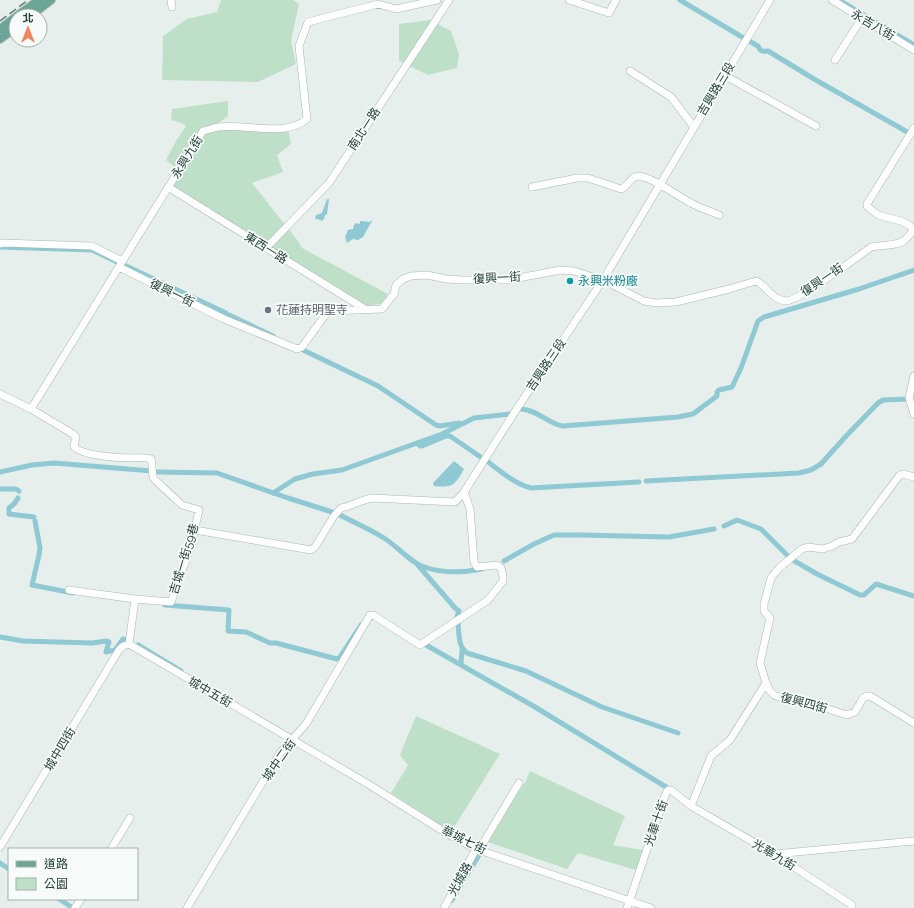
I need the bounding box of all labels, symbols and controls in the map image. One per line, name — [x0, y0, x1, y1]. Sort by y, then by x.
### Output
street label: 永吉八街 — [849, 7, 897, 43]
north arrow — [8, 8, 48, 48]
text: 北 — [23, 12, 34, 25]
street label: 吉興路三段 — [695, 60, 737, 118]
street label: 南北一路 — [345, 105, 383, 153]
street label: 永興九街 — [168, 133, 206, 181]
street label: 東西一路 — [242, 229, 290, 267]
street label: 復興一街 — [798, 261, 846, 299]
street label: 復興一街 — [473, 270, 521, 286]
place label: 永興米粉廠 — [578, 274, 638, 288]
street label: 復興一街 — [147, 276, 197, 310]
marker: 永興米粉廠 — [565, 276, 575, 286]
place label: 花蓮持明聖寺 — [276, 303, 348, 317]
marker: 花蓮持明聖寺 — [263, 305, 273, 315]
street label: 吉興路三段 — [523, 336, 569, 394]
street label: 吉城一街59巷 — [167, 522, 201, 596]
street label: 城中五街 — [186, 674, 234, 710]
street label: 復興四街 — [779, 690, 829, 716]
street label: 城中四街 — [42, 725, 78, 773]
street label: 城中二街 — [259, 736, 299, 784]
street label: 光華十街 — [642, 798, 670, 848]
street label: 華城七街 — [439, 823, 489, 857]
street label: 光華九街 — [750, 837, 798, 873]
legend — [8, 848, 138, 900]
text: 道路 — [44, 857, 68, 871]
street label: 光城路 — [445, 860, 475, 898]
text: 公園 — [44, 877, 68, 891]

